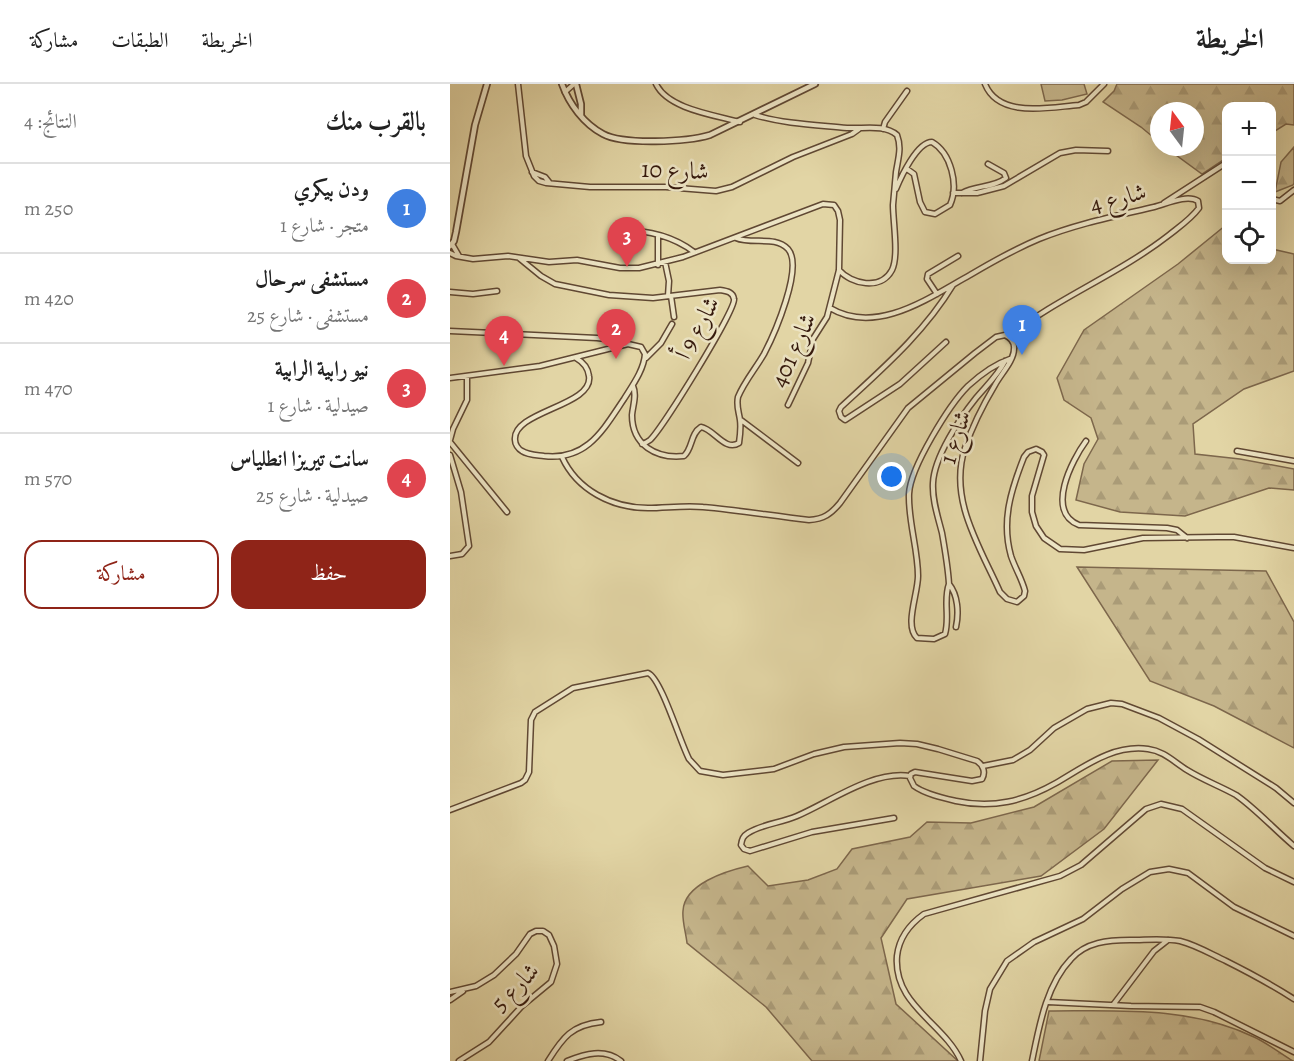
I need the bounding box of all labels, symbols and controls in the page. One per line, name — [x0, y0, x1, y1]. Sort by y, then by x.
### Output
text: الخريطة — [1196, 20, 1264, 58]
text: مشاركة — [30, 26, 78, 54]
text: الطبقات — [111, 26, 168, 54]
text: الخريطة — [201, 26, 253, 54]
north arrow — [1150, 102, 1204, 156]
map controls — [1222, 102, 1276, 264]
button: + — [1222, 102, 1276, 156]
text: بالقرب منك — [325, 104, 426, 139]
text: النتائج: 4 — [24, 108, 77, 135]
street label: شارع 10 — [641, 153, 709, 191]
button: − — [1222, 156, 1276, 210]
text: ودن بيكري — [293, 174, 369, 204]
street label: شارع 4 — [1086, 175, 1151, 225]
text: 250 m — [24, 195, 73, 222]
text: 1 — [403, 195, 410, 222]
button: locate — [1222, 210, 1276, 264]
text: متجر · شارع 1 — [280, 212, 369, 239]
pin: 3 — [608, 218, 646, 267]
text: مستشفى سرحال — [255, 264, 369, 294]
text: 420 m — [24, 285, 74, 312]
text: 2 — [402, 285, 411, 312]
street label: شارع 9 أ — [666, 290, 731, 367]
text: مستشفى · شارع 25 — [247, 302, 369, 329]
pin: 1 — [1002, 306, 1042, 355]
street label: شارع 401 — [762, 308, 827, 394]
pin: 2 — [596, 310, 636, 359]
pin: 4 — [484, 316, 524, 366]
text: نيو رابية الرابية — [275, 354, 369, 384]
text: 470 m — [24, 375, 73, 402]
text: 3 — [402, 375, 411, 402]
text: صيدلية · شارع 1 — [267, 392, 369, 419]
street label: شارع 1 — [931, 406, 982, 469]
text: سانت تيريزا انطلياس — [230, 444, 369, 474]
your location — [877, 462, 906, 491]
text: 570 m — [24, 465, 72, 492]
text: 4 — [402, 465, 411, 492]
text: صيدلية · شارع 25 — [256, 482, 369, 509]
button: مشاركة — [24, 540, 219, 609]
button: حفظ — [231, 540, 426, 609]
street label: شارع 5 — [484, 955, 549, 1021]

